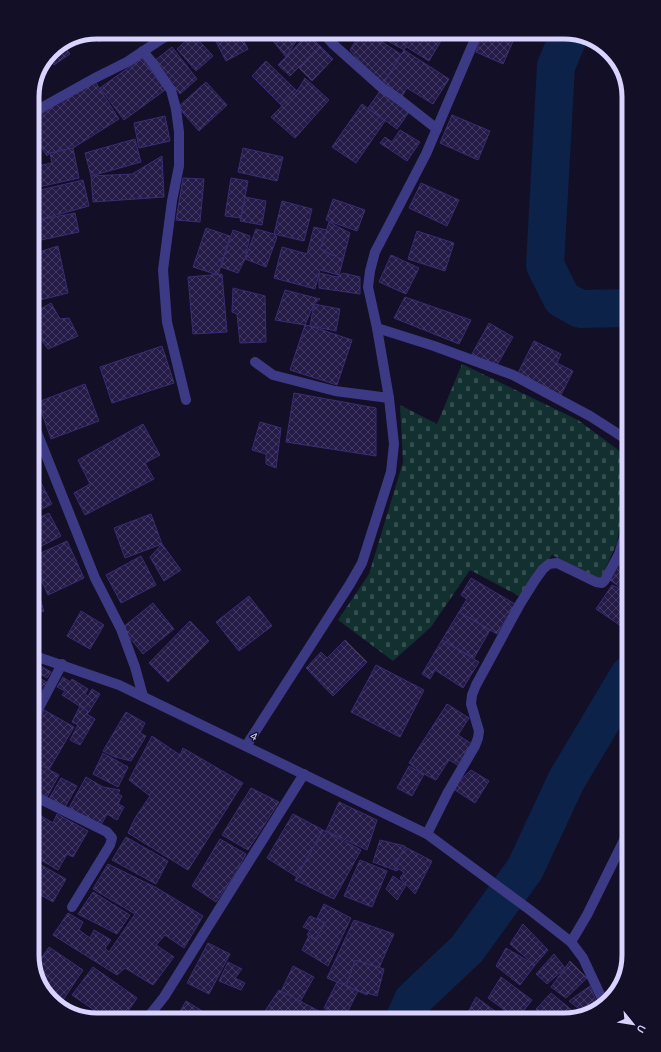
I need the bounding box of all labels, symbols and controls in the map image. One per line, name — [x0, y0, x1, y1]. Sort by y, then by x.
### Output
street label: 4 — [248, 728, 260, 744]
north arrow — [613, 1004, 653, 1044]
text: U — [634, 1022, 649, 1035]

